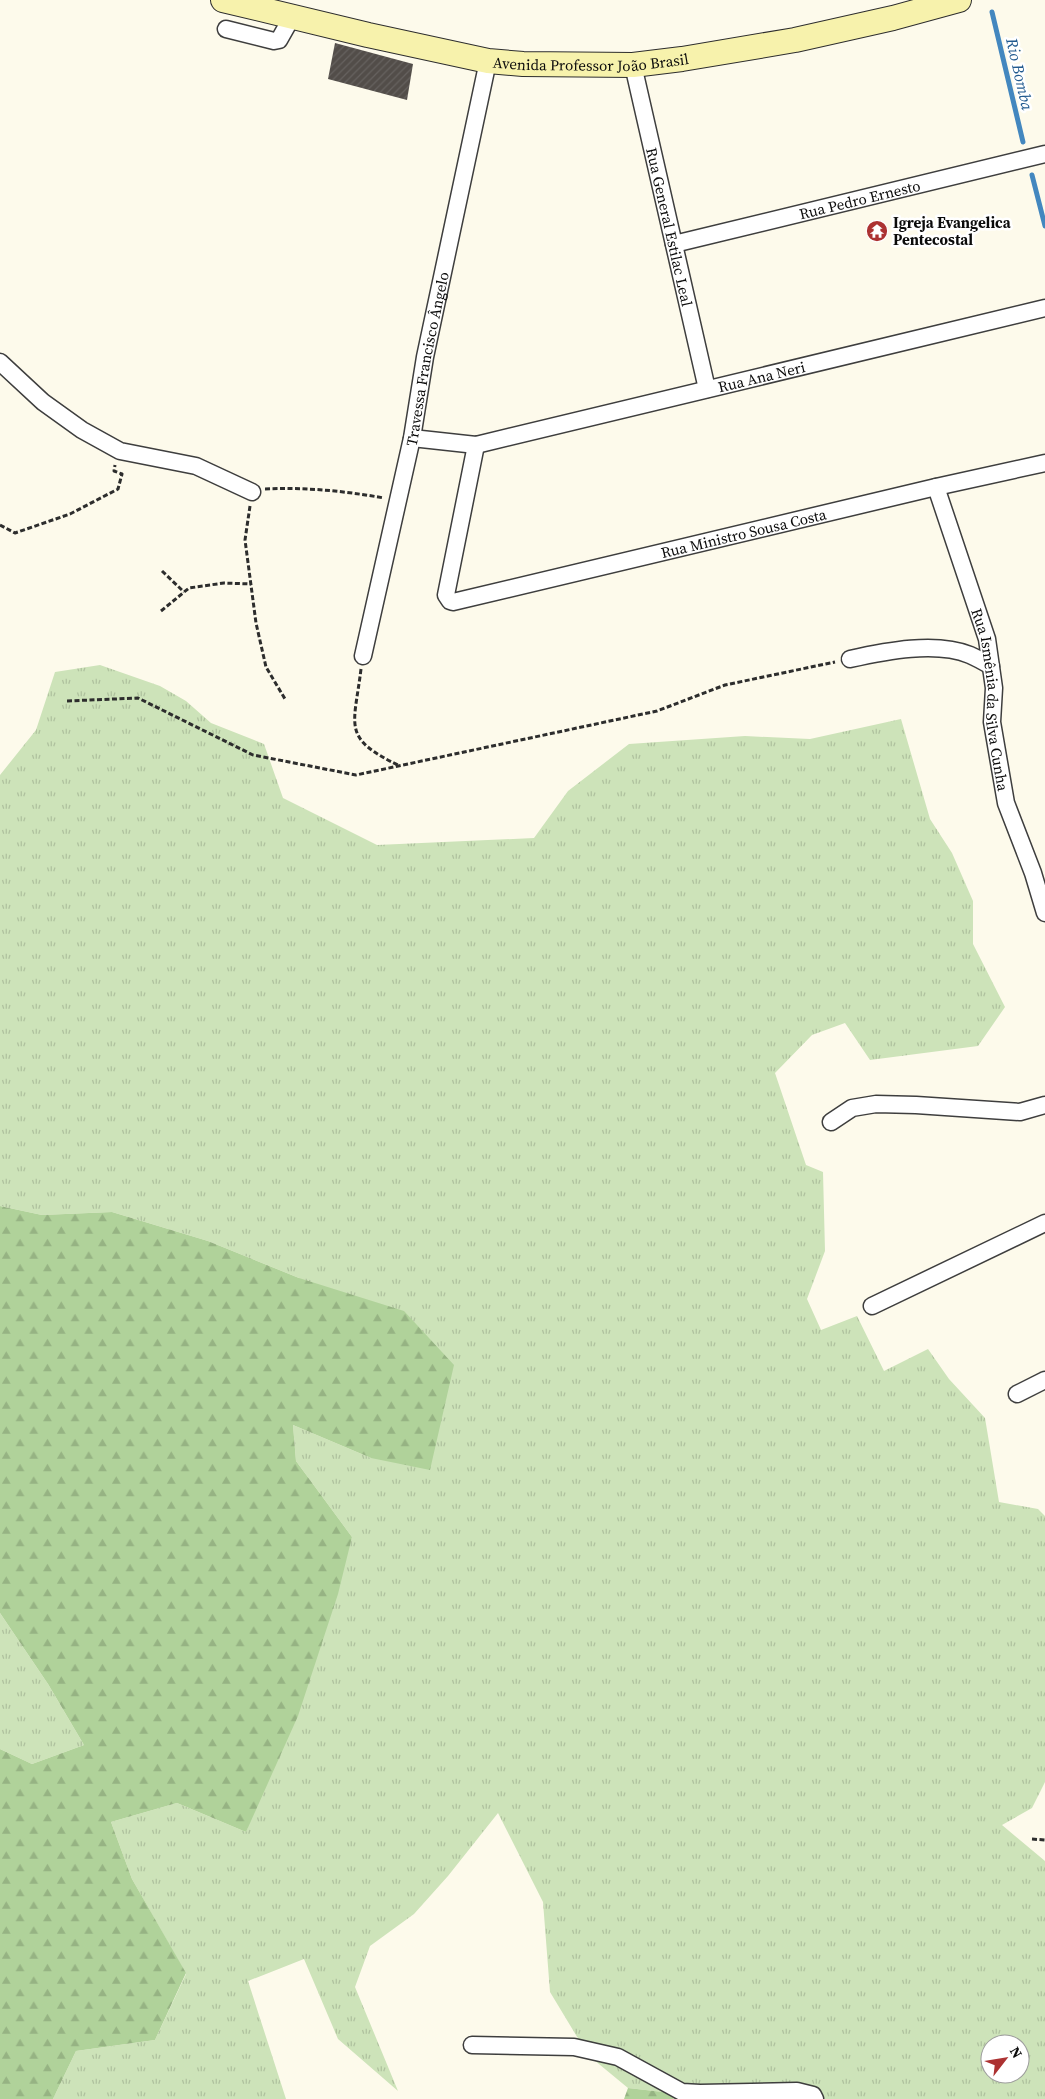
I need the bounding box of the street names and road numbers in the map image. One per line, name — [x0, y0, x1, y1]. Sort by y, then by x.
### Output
street label: Avenida Professor João Brasil — [492, 47, 691, 76]
street label: Rua General Estilac Leal — [642, 145, 698, 309]
street label: Rua Pedro Ernesto — [797, 174, 922, 224]
street label: Travessa Francisco Ângelo — [400, 270, 453, 448]
street label: Rua Ana Neri — [716, 356, 807, 397]
street label: Rua Ministro Sousa Costa — [659, 503, 829, 563]
street label: Rua Ismênia da Silva Cunha — [967, 605, 1014, 793]

